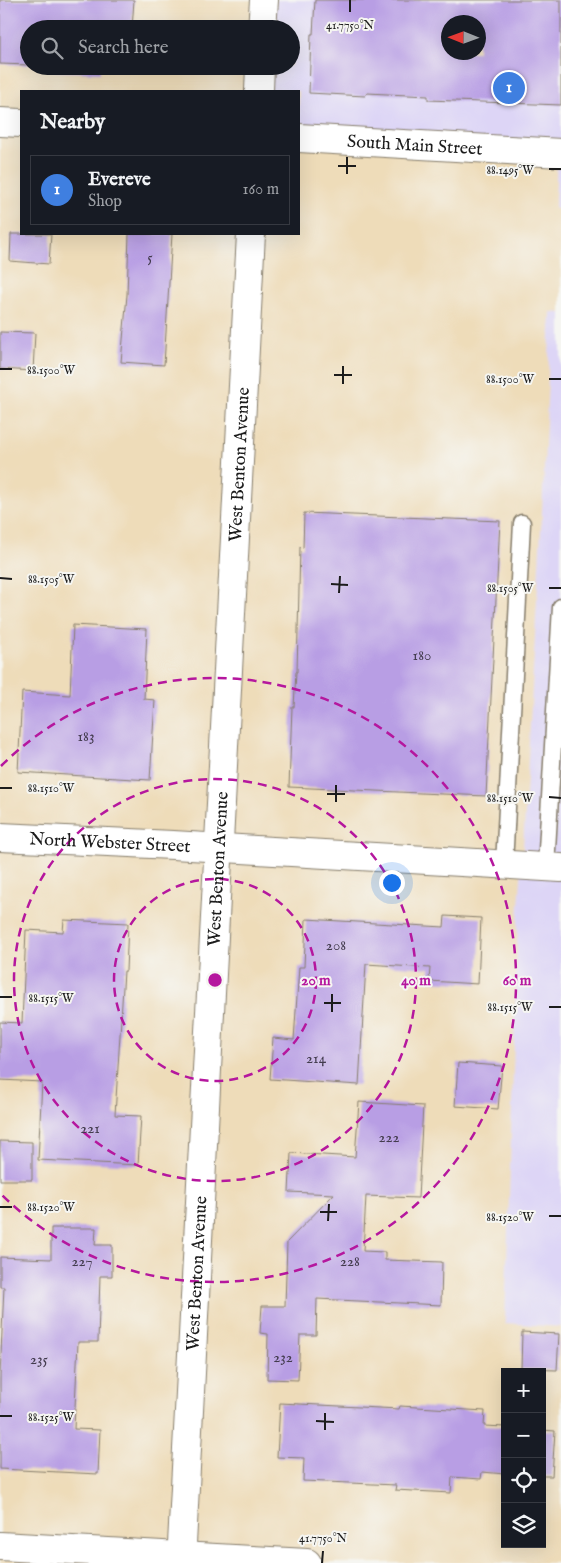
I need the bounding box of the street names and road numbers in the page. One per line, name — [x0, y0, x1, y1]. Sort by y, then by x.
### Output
street label: South Main Street — [346, 131, 483, 161]
street label: West Benton Avenue — [225, 387, 256, 543]
street label: West Benton Avenue — [203, 791, 235, 947]
street label: North Webster Street — [29, 828, 191, 859]
street label: West Benton Avenue — [182, 1195, 213, 1352]

